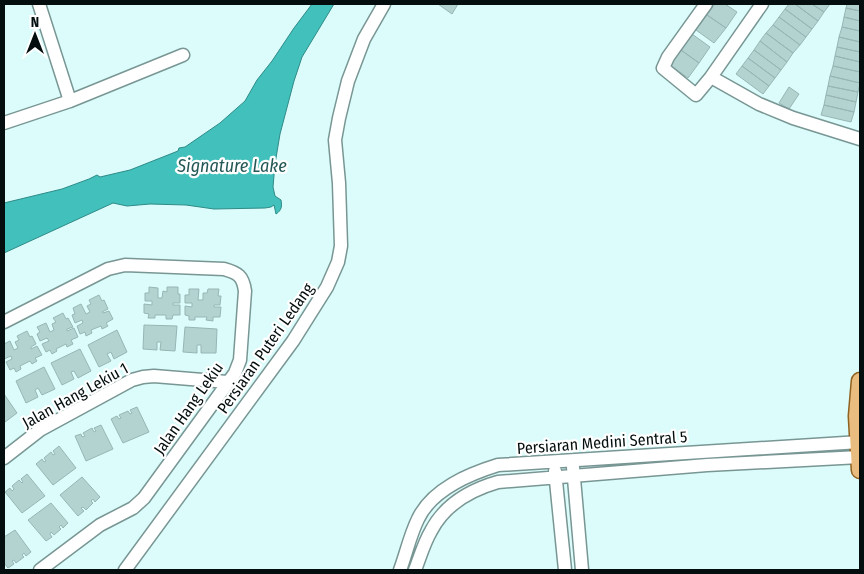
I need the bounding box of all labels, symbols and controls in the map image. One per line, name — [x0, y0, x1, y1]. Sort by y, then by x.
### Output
north arrow — [10, 10, 60, 60]
text: N — [31, 14, 39, 31]
water label: Signature Lake — [176, 155, 287, 177]
street label: Persiaran Puteri Ledang — [213, 279, 318, 417]
street label: Jalan Hang Lekiu 1 — [19, 359, 131, 432]
street label: Jalan Hang Lekiu — [150, 359, 227, 458]
street label: Persiaran Medini Sentral 5 — [516, 427, 688, 458]

